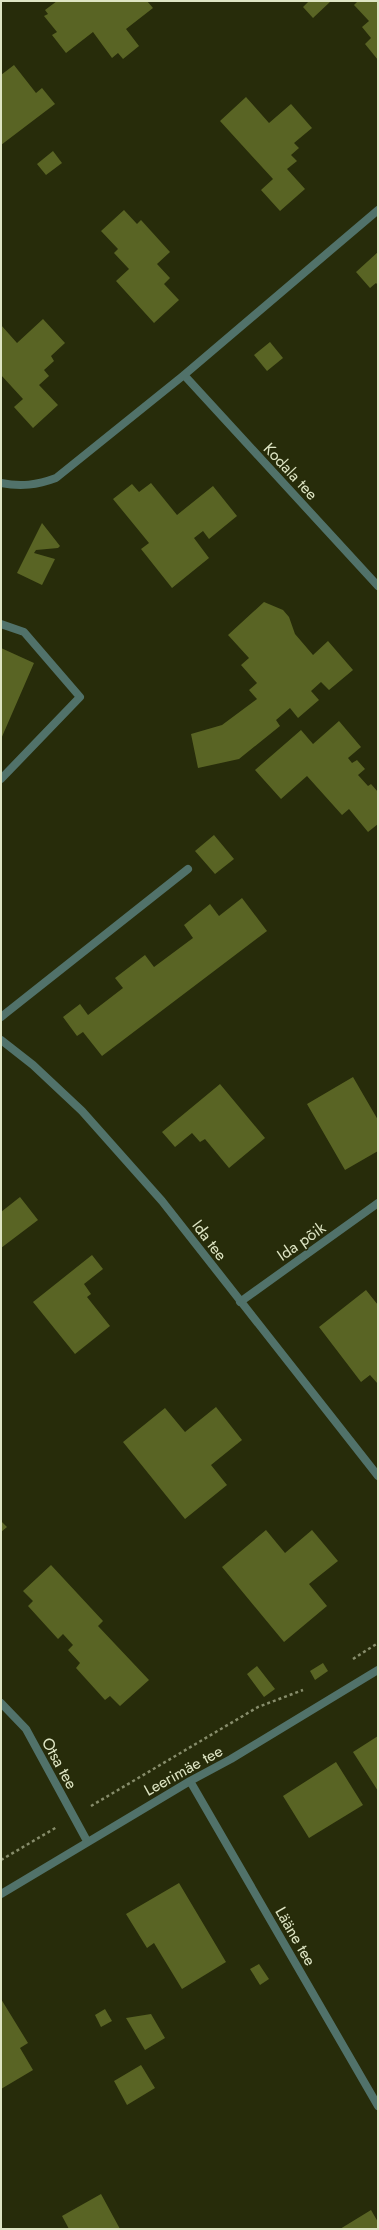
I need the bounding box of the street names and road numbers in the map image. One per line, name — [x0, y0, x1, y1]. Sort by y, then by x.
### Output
street label: Kodala tee — [258, 438, 323, 505]
street label: Ida tee — [187, 1215, 233, 1266]
street label: Ida põik — [272, 1216, 331, 1266]
street label: Otsa tee — [36, 1733, 83, 1793]
street label: Leerimäe tee — [140, 1739, 227, 1802]
street label: Lääne tee — [269, 1903, 322, 1970]

